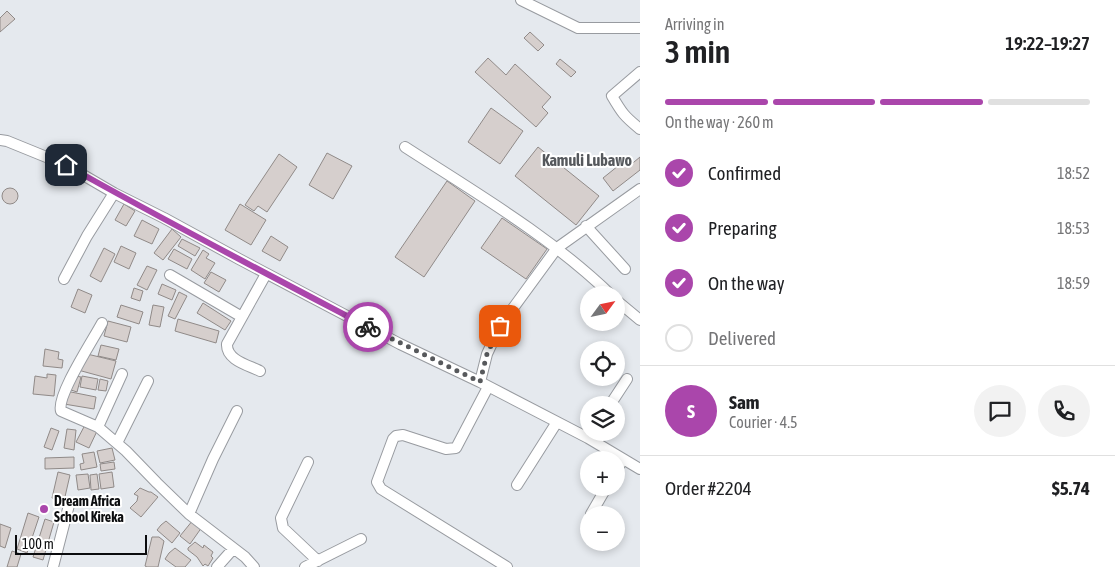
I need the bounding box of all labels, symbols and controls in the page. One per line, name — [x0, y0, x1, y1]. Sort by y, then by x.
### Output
text: Arriving in — [665, 15, 725, 33]
text: 19:22–19:27 — [1005, 32, 1090, 54]
text: 3 min — [665, 33, 730, 70]
text: On the way · 260 m — [665, 113, 774, 131]
pin — [45, 144, 87, 186]
icon: home — [52, 151, 80, 179]
district label: Kamuli Lubawo — [542, 151, 633, 169]
icon: check — [665, 159, 693, 187]
text: Confirmed — [708, 162, 781, 184]
text: 18:52 — [1057, 164, 1090, 182]
icon: check — [665, 214, 693, 242]
text: Preparing — [708, 217, 777, 239]
text: 18:53 — [1057, 219, 1090, 237]
icon: check — [665, 269, 693, 297]
text: On the way — [708, 272, 785, 294]
text: 18:59 — [1057, 274, 1090, 292]
north arrow — [580, 286, 625, 331]
map controls — [580, 286, 625, 551]
courier — [343, 302, 393, 352]
pin — [479, 305, 521, 347]
icon: bag — [486, 312, 514, 340]
icon: bike — [354, 313, 382, 341]
text: Delivered — [708, 327, 776, 349]
button: locate — [580, 341, 625, 386]
button: chat — [974, 385, 1026, 437]
button: phone — [1038, 385, 1090, 437]
text: Sam — [729, 391, 760, 413]
button: layers — [580, 396, 625, 441]
text: S — [687, 400, 695, 422]
text: Courier · 4.5 — [729, 413, 798, 431]
button: + — [580, 451, 625, 496]
text: Order #2204 — [665, 477, 752, 499]
text: $5.74 — [1052, 477, 1090, 499]
place label: Dream Africa School Kireka — [54, 493, 124, 525]
marker: Dream Africa School Kireka — [38, 503, 50, 515]
button: − — [580, 506, 625, 551]
scale bar — [15, 532, 148, 555]
text: 100 m — [22, 536, 54, 552]

